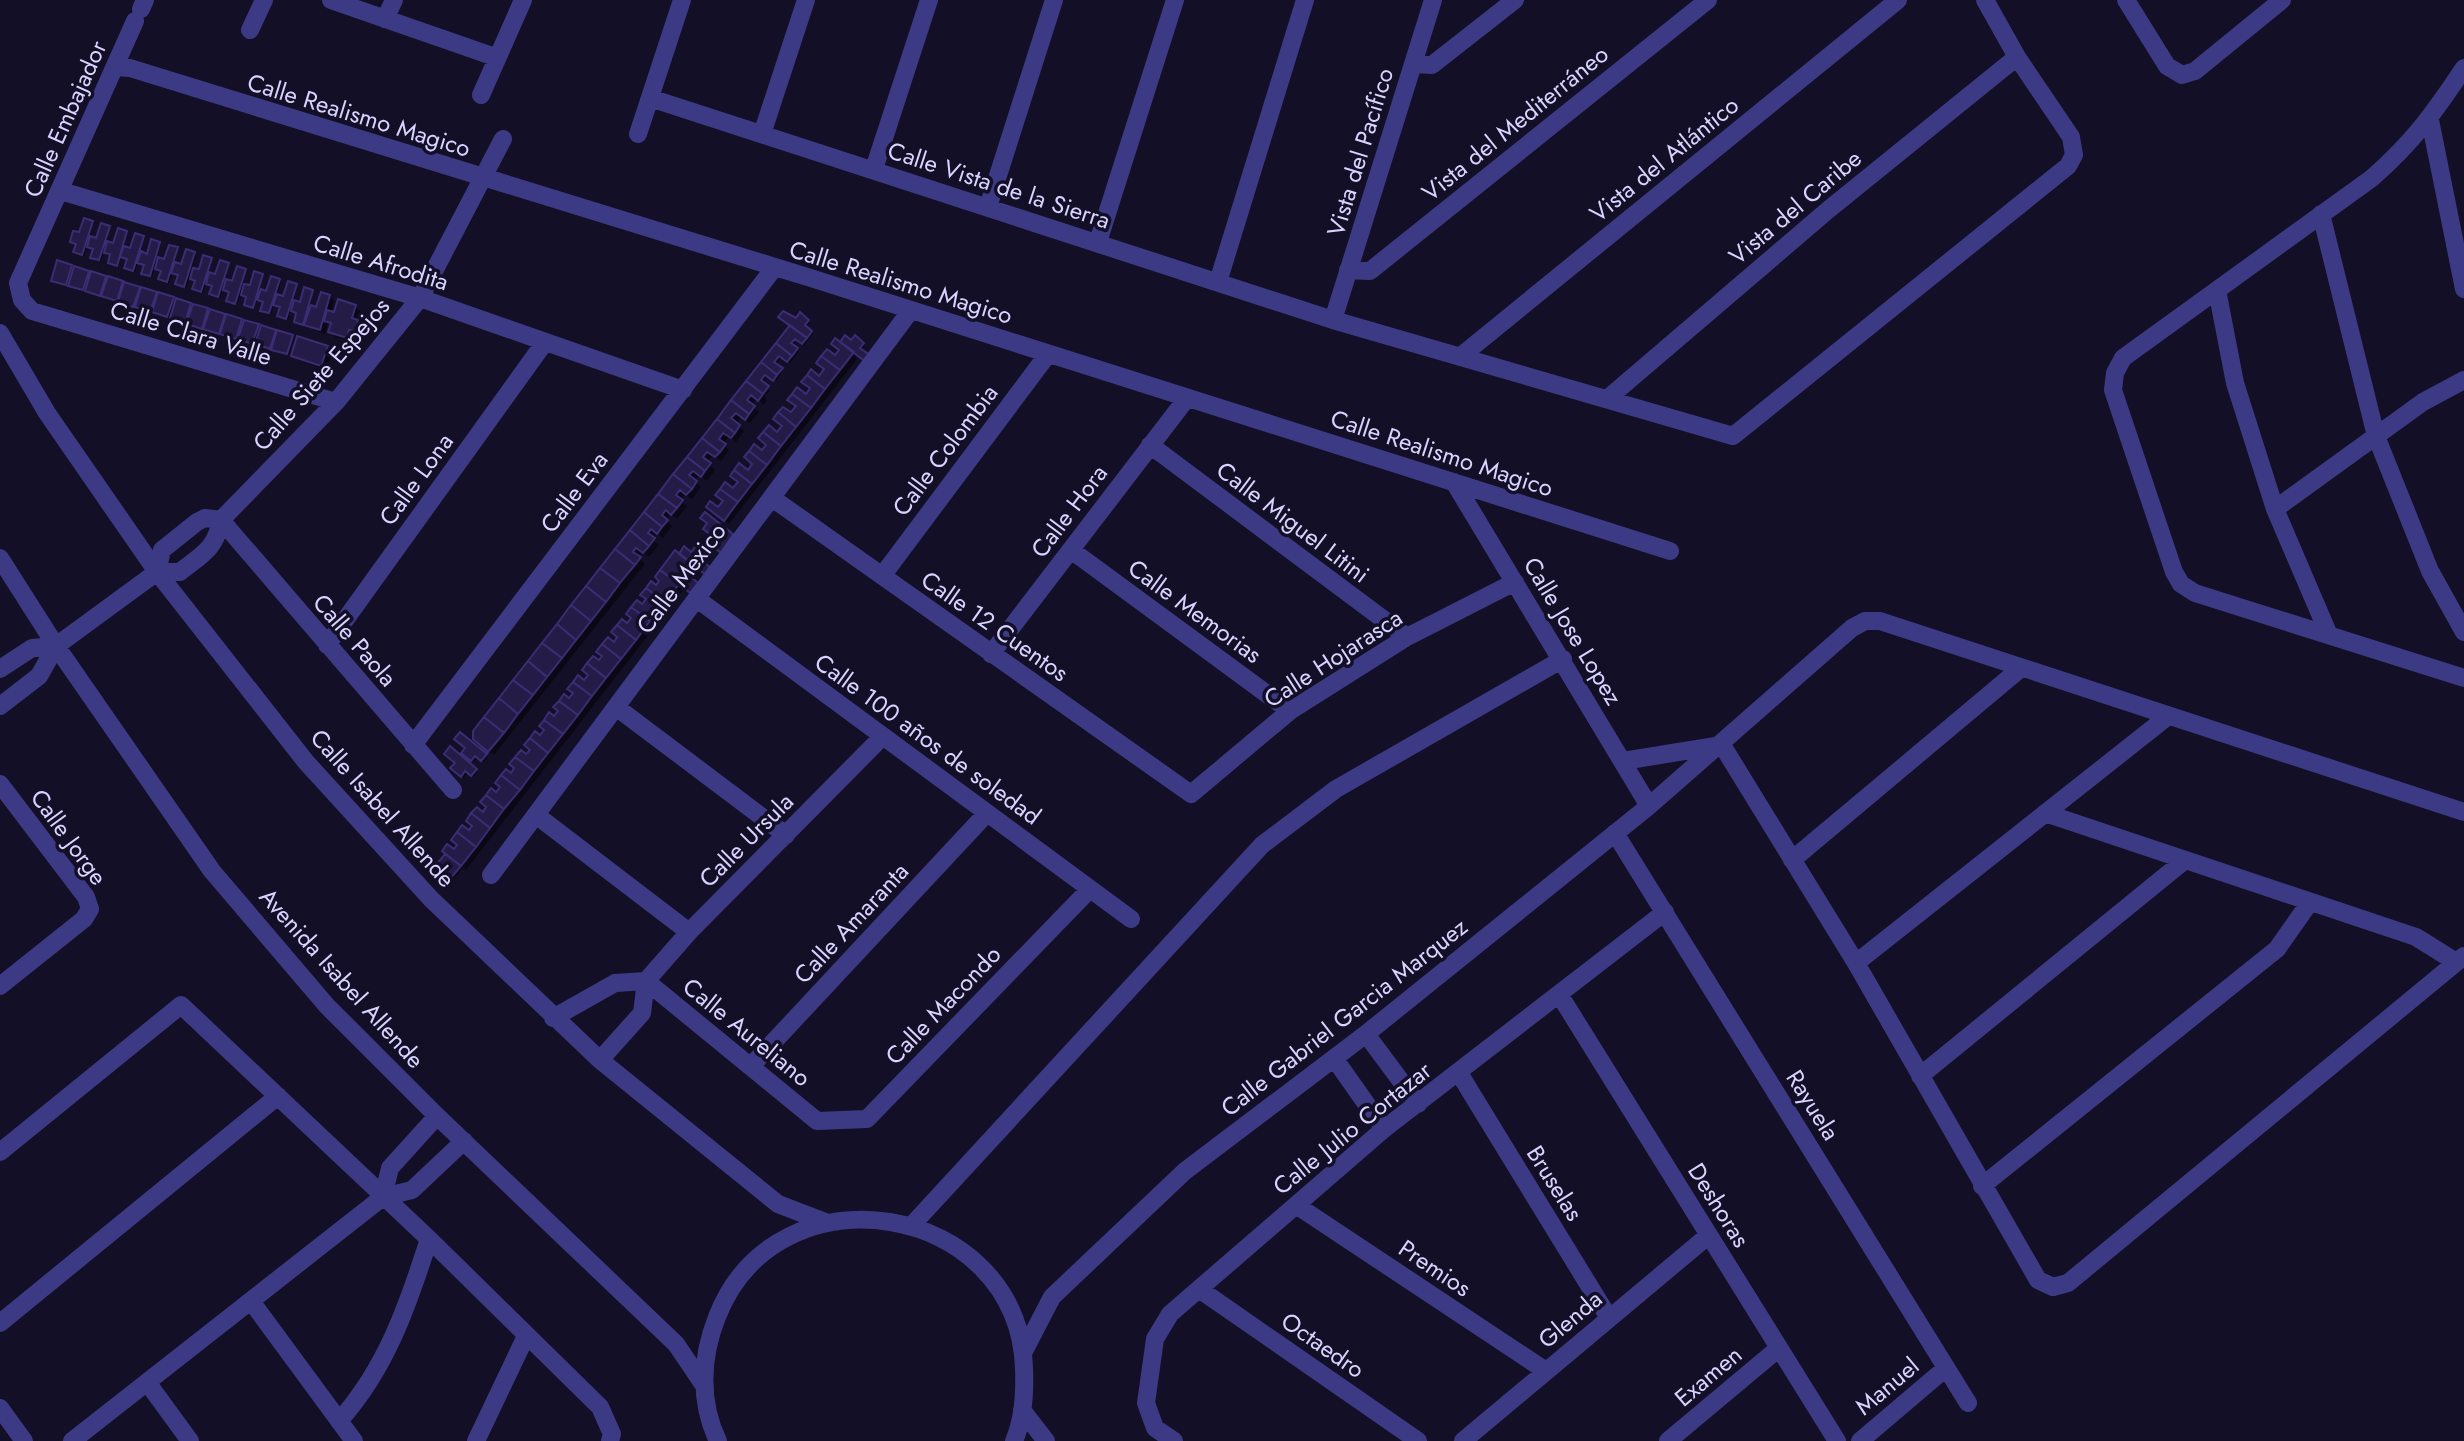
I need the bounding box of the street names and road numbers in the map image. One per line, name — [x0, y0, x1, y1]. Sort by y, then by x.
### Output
street label: Calle Embajador — [15, 34, 116, 203]
street label: Vista del Mediterráneo — [1414, 37, 1616, 209]
street label: Vista del Pacífico — [1318, 63, 1402, 241]
street label: Calle Realismo Magico — [243, 64, 475, 166]
street label: Vista del Atlántico — [1582, 88, 1746, 230]
street label: Calle Vista de la Sierra — [883, 132, 1115, 238]
street label: Vista del Caribe — [1721, 141, 1869, 273]
street label: Calle Afrodita — [309, 225, 453, 299]
street label: Calle Realismo Magico — [785, 231, 1017, 333]
street label: Calle Siete Espejos — [244, 290, 398, 458]
street label: Calle Clara Valle — [106, 292, 276, 374]
street label: Calle Colombia — [884, 377, 1006, 523]
street label: Calle Realismo Magico — [1326, 401, 1558, 505]
street label: Calle Lona — [371, 426, 461, 532]
street label: Calle Eva — [532, 444, 616, 540]
street label: Calle Miguel Litini — [1209, 453, 1377, 591]
street label: Calle Hora — [1022, 457, 1116, 565]
street label: Calle Mexico — [628, 515, 734, 641]
street label: Calle Memorias — [1121, 550, 1269, 672]
street label: Calle Jose Lopez — [1515, 550, 1631, 712]
street label: Calle 12 Cuentos — [914, 562, 1076, 690]
street label: Calle Paola — [305, 586, 405, 694]
street label: Calle Hojarasca — [1257, 600, 1409, 716]
street label: Calle 100 años de soledad — [808, 645, 1048, 833]
street label: Calle Isabel Allende — [302, 721, 464, 895]
street label: Calle Jorge — [22, 782, 116, 892]
street label: Calle Ursula — [691, 785, 801, 895]
street label: Calle Amaranta — [786, 855, 916, 991]
street label: Avenida Isabel Allende — [251, 880, 433, 1076]
street label: Calle Gabriel Garcia Marquez — [1213, 909, 1475, 1125]
street label: Calle Macondo — [877, 938, 1009, 1072]
street label: Calle Aureliano — [675, 969, 819, 1095]
street label: Calle Julio Cortazar — [1265, 1053, 1439, 1203]
street label: Rayuela — [1778, 1063, 1848, 1147]
street label: Bruselas — [1518, 1139, 1592, 1227]
street label: Deshoras — [1679, 1156, 1759, 1254]
street label: Premios — [1392, 1231, 1478, 1305]
street label: Glenda — [1530, 1282, 1610, 1356]
street label: Octaedro — [1274, 1303, 1372, 1387]
street label: Examen — [1667, 1337, 1749, 1415]
street label: Manuel — [1847, 1349, 1927, 1423]

